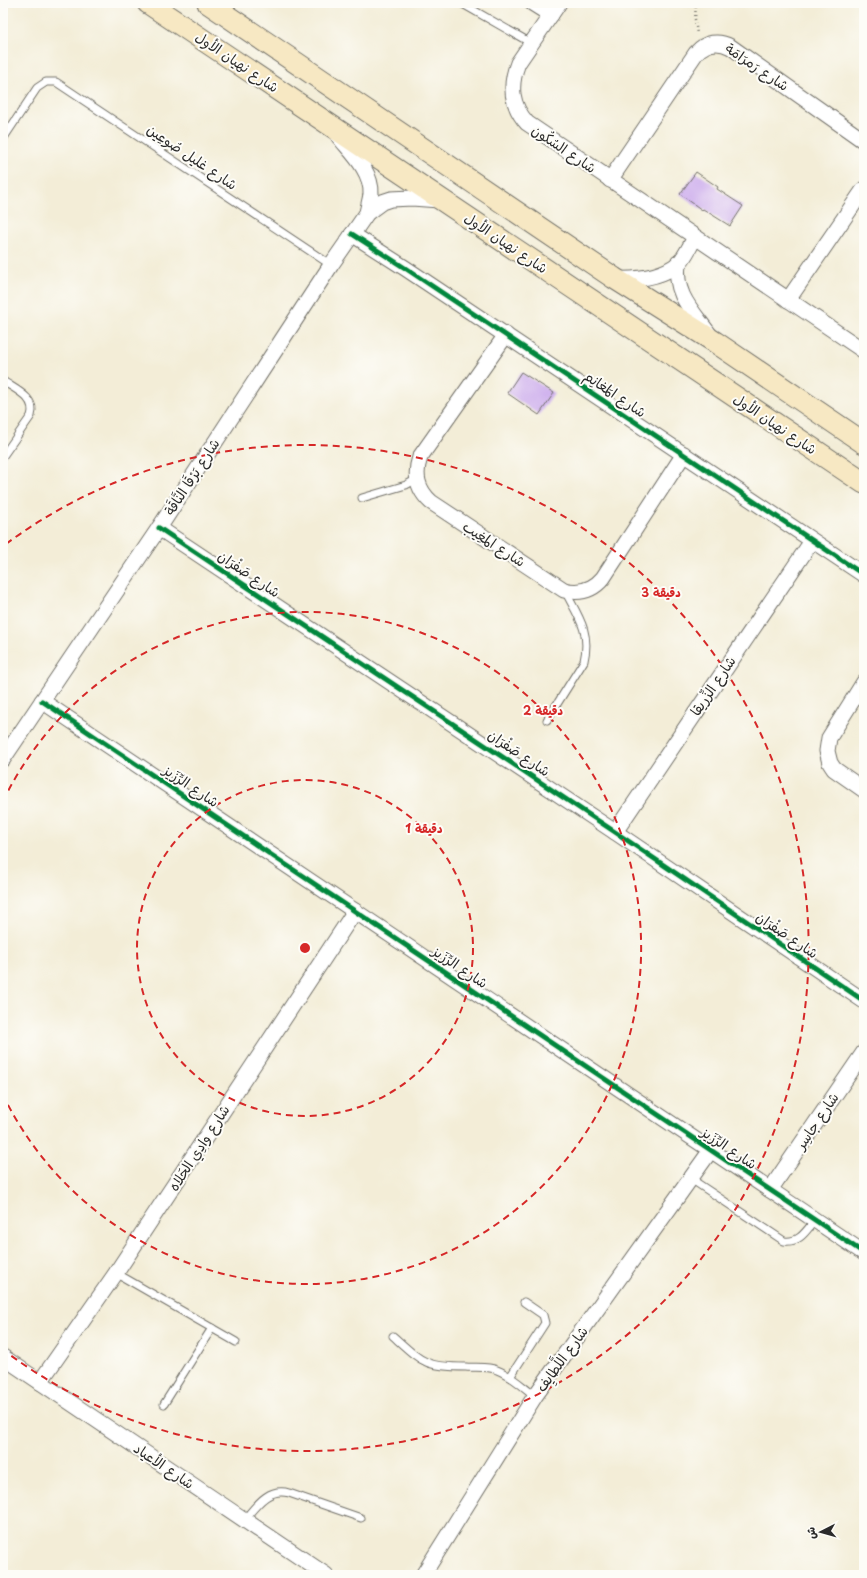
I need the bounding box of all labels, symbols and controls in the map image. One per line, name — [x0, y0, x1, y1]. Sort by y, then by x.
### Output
street label: شارع نهيان الأول — [191, 26, 283, 97]
street label: شارع رَمرَامَة — [721, 37, 793, 96]
street label: شارع غليل صُوعِين — [143, 119, 242, 195]
street label: شارع السُكُون — [528, 119, 601, 178]
street label: شارع نهيان الأول — [460, 207, 552, 278]
street label: شارع المَغانِم — [579, 365, 651, 423]
street label: شارع نهيان الأول — [729, 388, 821, 459]
street label: شارع بَرْقَا النَّاقَة — [159, 434, 224, 519]
street label: شارع المغِيب — [459, 515, 530, 572]
street label: شارع صَفْرَان — [214, 545, 285, 602]
text: 3 دقيقة — [641, 583, 681, 601]
street label: شارع الزِّريقا — [685, 652, 740, 720]
text: 2 دقيقة — [523, 701, 563, 719]
street label: شارع صَفْرَان — [484, 724, 555, 781]
street label: شارع الرِّزَيز — [158, 759, 223, 812]
text: 1 دقيقة — [405, 819, 443, 837]
street label: شارع صَفْرَان — [752, 906, 823, 963]
street label: شارع الرِّزَيز — [427, 940, 492, 993]
centre of rings — [298, 941, 312, 955]
street label: شارع جاسِر — [789, 1088, 843, 1154]
street label: شارع وادِي الحَلاه — [163, 1101, 235, 1195]
street label: شارع الرِّزَيز — [696, 1121, 761, 1174]
street label: شارع اللَّطايِف — [530, 1321, 594, 1397]
street label: شارع الأعياد — [130, 1438, 199, 1494]
north arrow — [801, 1512, 841, 1552]
text: ش — [801, 1526, 820, 1540]

